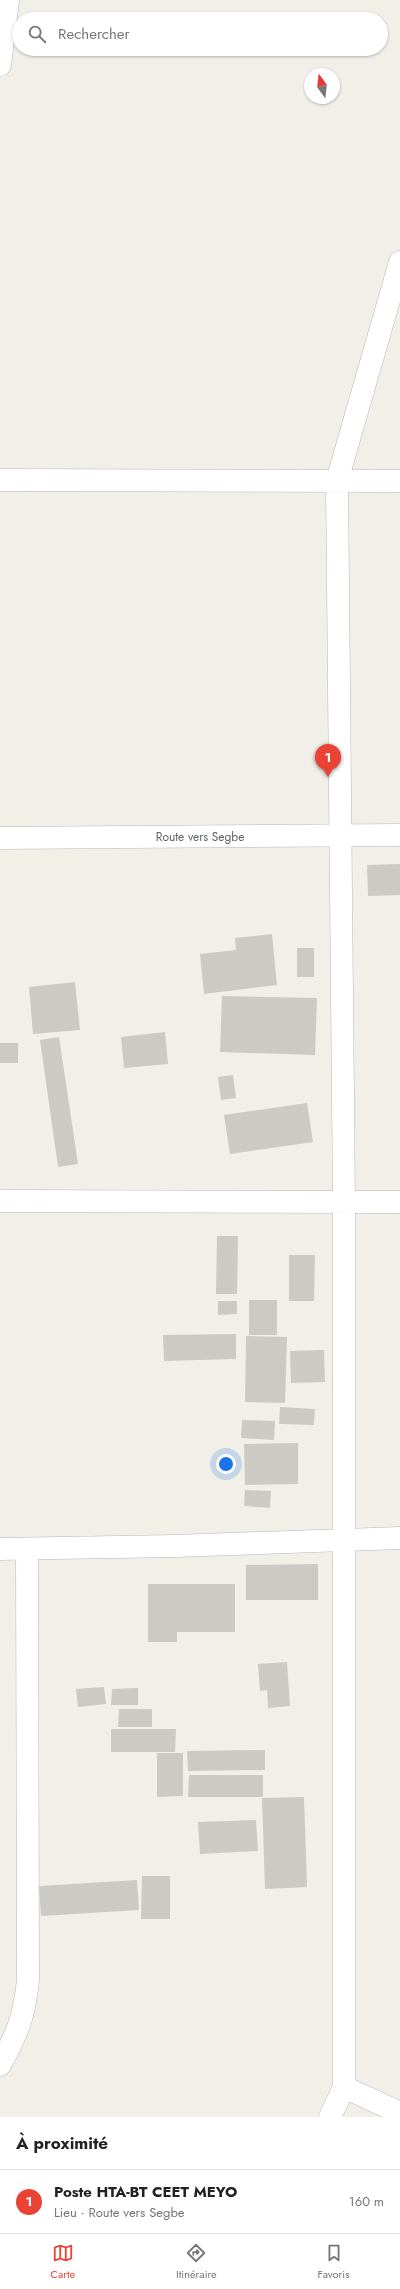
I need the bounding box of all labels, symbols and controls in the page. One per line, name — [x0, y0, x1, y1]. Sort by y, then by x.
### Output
search box — [12, 12, 388, 56]
icon: search — [26, 23, 48, 45]
text: Rechercher — [58, 23, 130, 45]
north arrow — [304, 68, 340, 104]
pin: 1 — [315, 744, 341, 777]
street label: Route vers Segbe — [156, 828, 244, 846]
your location — [216, 1454, 236, 1474]
text: À proximité — [16, 2131, 108, 2155]
text: Poste HTA-BT CEET MEYO — [54, 2181, 237, 2203]
text: 1 — [26, 2192, 32, 2211]
text: 160 m — [349, 2192, 384, 2211]
text: Lieu · Route vers Segbe — [54, 2203, 185, 2222]
tab: Carte — [50, 2242, 75, 2282]
tab: Itinéraire — [176, 2242, 217, 2282]
tab: Favoris — [317, 2242, 350, 2282]

